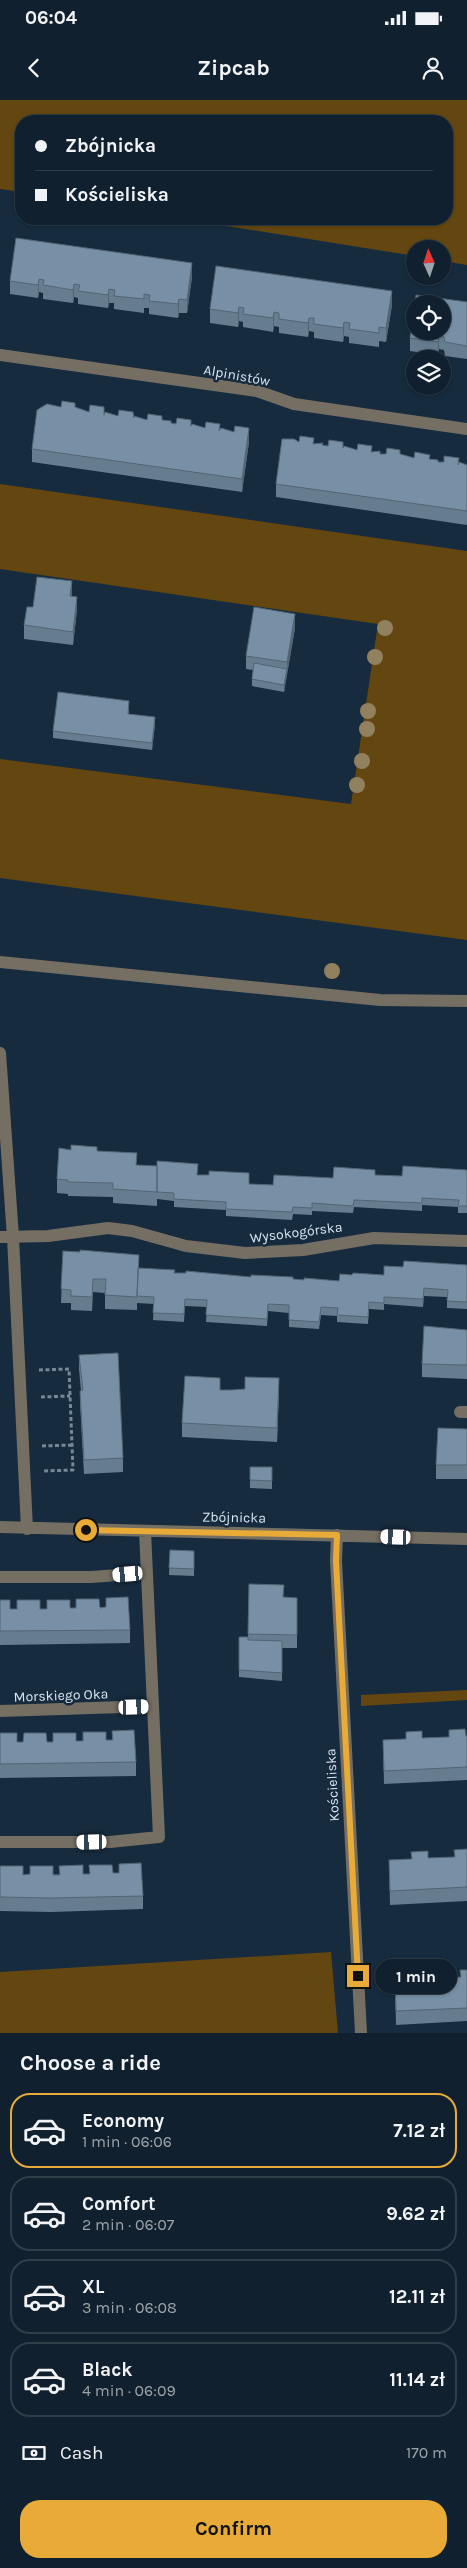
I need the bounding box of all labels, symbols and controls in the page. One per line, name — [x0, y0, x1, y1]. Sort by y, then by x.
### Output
text: 06:04 — [25, 7, 77, 29]
icon: back — [20, 54, 48, 82]
icon: person — [419, 54, 447, 82]
text: Zipcab — [197, 55, 270, 81]
text: Zbójnicka — [65, 135, 156, 157]
text: Kościeliska — [65, 184, 169, 206]
north arrow — [406, 240, 451, 285]
map controls — [406, 240, 451, 395]
button: locate — [406, 295, 451, 340]
button: layers — [406, 350, 451, 395]
street label: Alpinistów — [202, 361, 272, 390]
street label: Wysokogórska — [249, 1218, 343, 1247]
street label: Zbójnicka — [202, 1508, 266, 1527]
route start — [75, 1519, 97, 1541]
car — [380, 1529, 411, 1545]
car — [112, 1565, 143, 1583]
street label: Morskiego Oka — [13, 1685, 109, 1706]
car — [118, 1699, 149, 1715]
street label: Kościeliska — [322, 1748, 343, 1822]
car — [76, 1834, 107, 1850]
callout: 1 min — [376, 1958, 458, 1994]
route end — [347, 1965, 369, 1987]
text: 1 min — [396, 1967, 436, 1986]
text: Choose a ride — [20, 2050, 161, 2076]
icon: car — [22, 2108, 67, 2153]
text: Economy — [82, 2110, 164, 2132]
text: 7.12 zł — [393, 2120, 445, 2142]
text: 1 min · 06:06 — [82, 2132, 172, 2151]
icon: car — [22, 2191, 67, 2236]
text: Comfort — [82, 2193, 156, 2215]
text: 9.62 zł — [386, 2203, 445, 2225]
text: 2 min · 06:07 — [82, 2215, 174, 2234]
icon: car — [22, 2274, 67, 2319]
text: XL — [82, 2276, 104, 2298]
text: 12.11 zł — [389, 2286, 445, 2308]
text: 3 min · 06:08 — [82, 2298, 177, 2317]
icon: car — [22, 2357, 67, 2402]
text: Black — [82, 2359, 133, 2381]
text: 11.14 zł — [389, 2369, 445, 2391]
text: 4 min · 06:09 — [82, 2381, 176, 2400]
icon: cash — [20, 2439, 48, 2467]
text: Cash — [60, 2442, 104, 2464]
text: 170 m — [406, 2443, 447, 2462]
button: Confirm — [20, 2500, 447, 2558]

